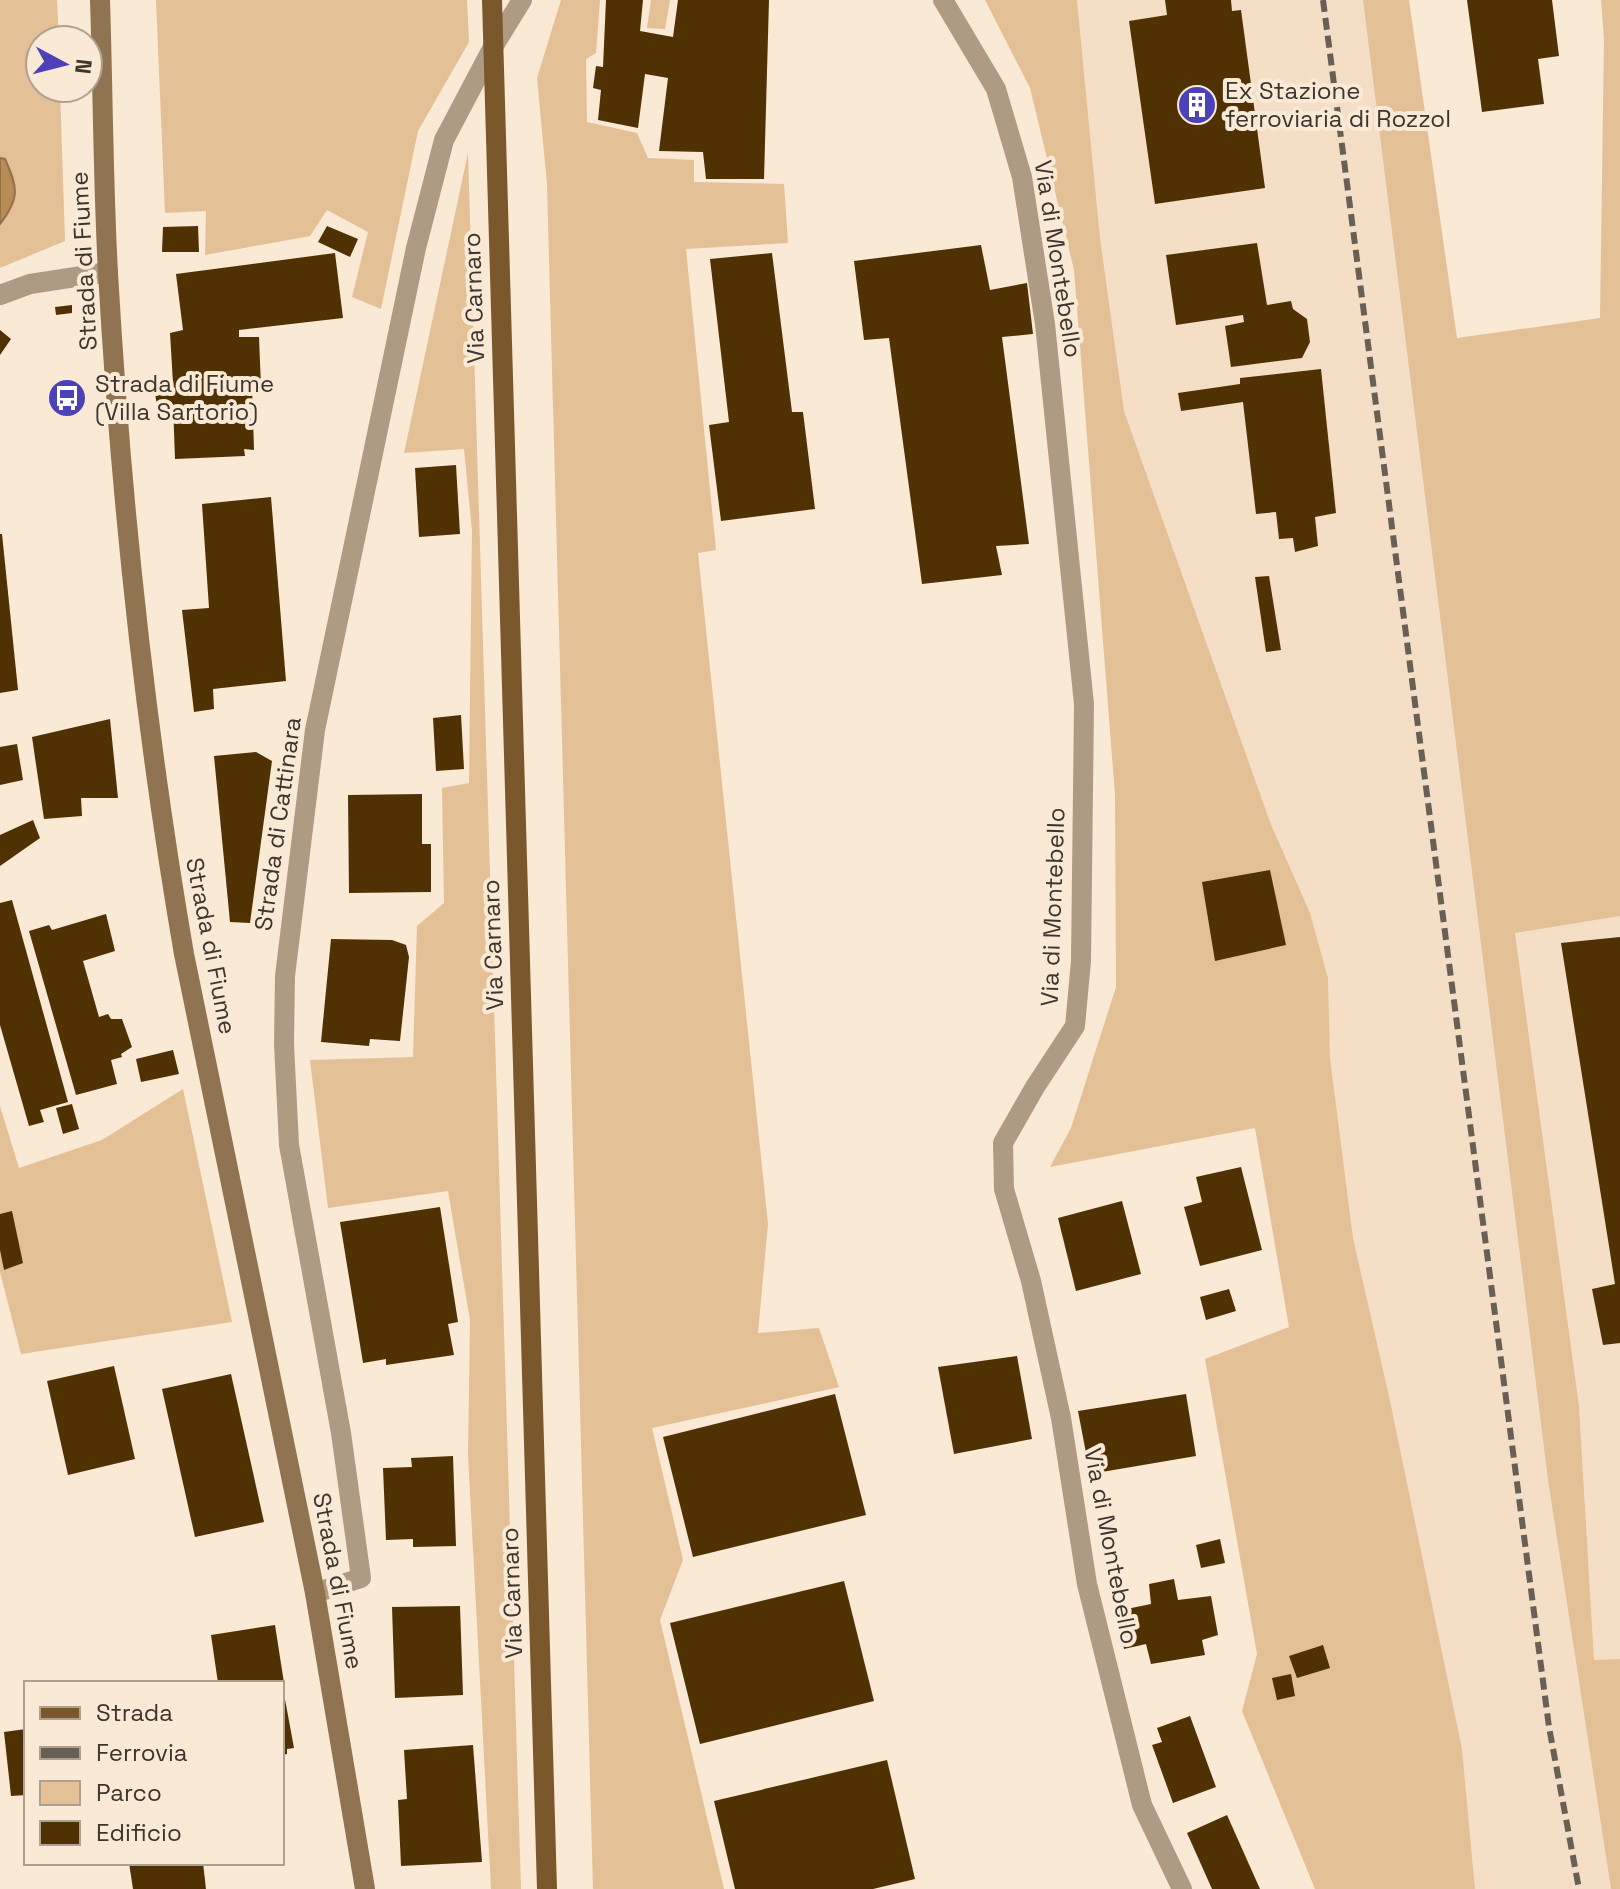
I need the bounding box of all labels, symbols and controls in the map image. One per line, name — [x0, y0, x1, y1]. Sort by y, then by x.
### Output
north arrow — [24, 24, 104, 104]
text: N — [69, 57, 99, 75]
place label: Ex Stazione ferroviaria di Rozzol — [1225, 75, 1451, 134]
building icon: Ex Stazione ferroviaria di Rozzol — [1176, 84, 1218, 126]
street label: Via di Montebello — [1028, 158, 1089, 360]
street label: Strada di Fiume — [63, 171, 104, 351]
street label: Via Carnaro — [456, 232, 491, 364]
place label: Strada di Fiume (Villa Sartorio) — [95, 368, 274, 427]
bus stop icon: Strada di Fiume (Villa Sartorio) — [46, 377, 88, 419]
street label: Strada di Cattinara — [247, 715, 308, 933]
street label: Via di Montebello — [1034, 807, 1071, 1007]
street label: Strada di Fiume — [179, 855, 244, 1037]
street label: Via Carnaro — [475, 879, 510, 1011]
street label: Via di Montebello — [1077, 1445, 1146, 1647]
street label: Strada di Fiume — [306, 1490, 371, 1672]
street label: Via Carnaro — [494, 1527, 529, 1659]
legend — [24, 1681, 284, 1865]
text: Strada — [96, 1697, 173, 1728]
text: Ferrovia — [96, 1737, 188, 1768]
text: Parco — [96, 1777, 162, 1808]
text: Edificio — [96, 1817, 182, 1848]

